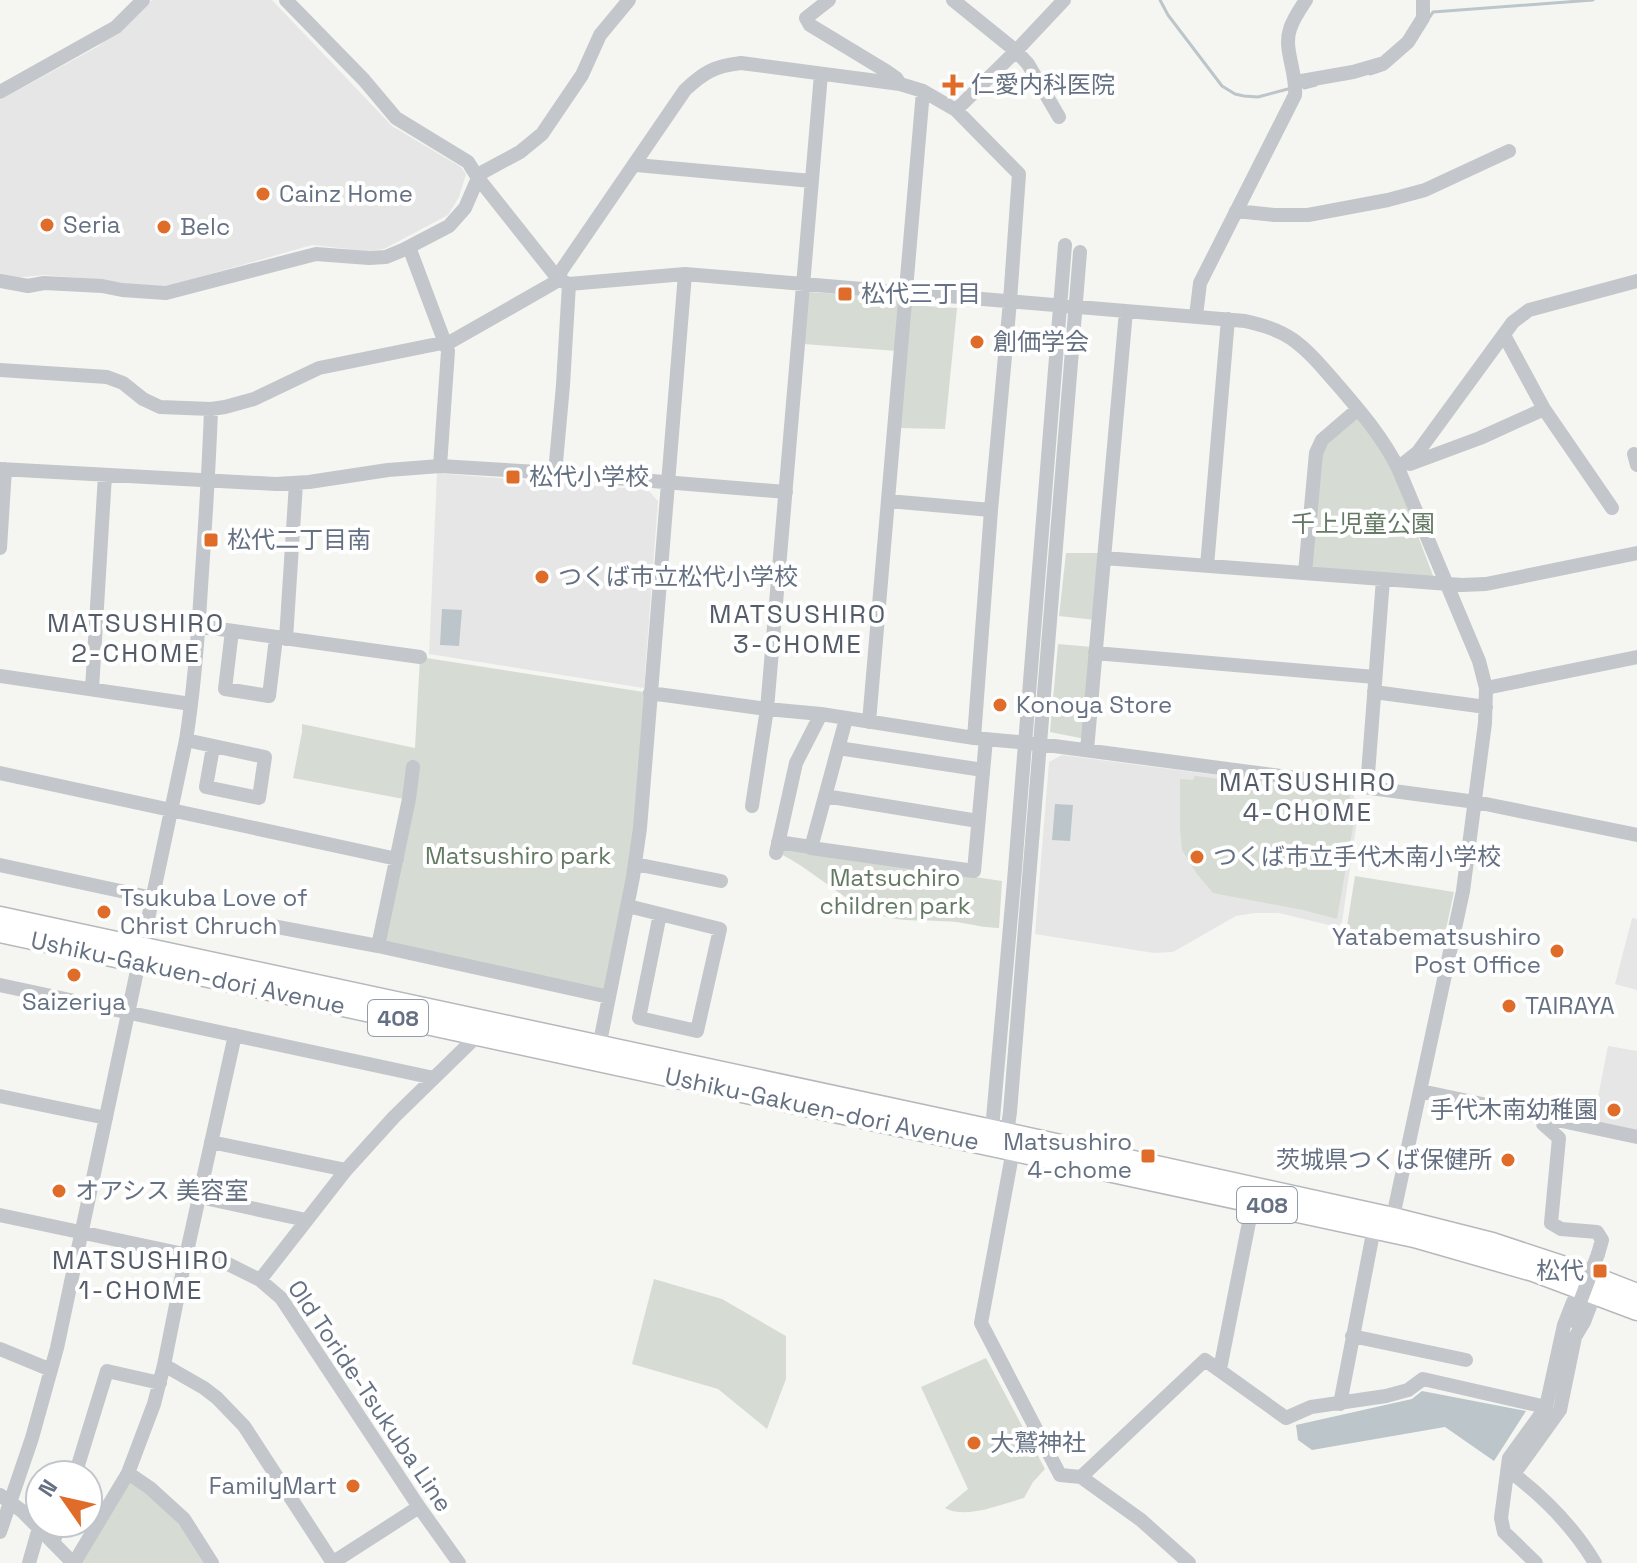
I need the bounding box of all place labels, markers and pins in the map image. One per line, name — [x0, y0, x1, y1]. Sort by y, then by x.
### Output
place label: 仁愛内科医院 — [971, 69, 1115, 100]
marker: 仁愛内科医院 — [942, 74, 964, 96]
place label: Cainz Home — [279, 178, 413, 209]
marker: Cainz Home — [254, 185, 272, 203]
place label: Seria — [63, 209, 121, 240]
place label: Belc — [180, 211, 230, 242]
marker: Seria — [38, 216, 56, 234]
marker: Belc — [155, 218, 173, 236]
place label: 松代三丁目 — [861, 278, 981, 309]
marker: 松代三丁目 — [836, 285, 854, 303]
place label: 創価学会 — [993, 326, 1089, 357]
marker: 創価学会 — [968, 333, 986, 351]
place label: 松代小学校 — [529, 461, 649, 492]
marker: 松代小学校 — [504, 468, 522, 486]
place label: 松代二丁目南 — [227, 524, 371, 555]
marker: 松代二丁目南 — [202, 531, 220, 549]
place label: つくば市立松代小学校 — [558, 561, 798, 592]
marker: つくば市立松代小学校 — [533, 568, 551, 586]
place label: Konoya Store — [1016, 689, 1172, 720]
marker: Konoya Store — [991, 696, 1009, 714]
place label: つくば市立手代木南小学校 — [1213, 841, 1501, 872]
marker: つくば市立手代木南小学校 — [1188, 848, 1206, 866]
place label: Tsukuba Love of Christ Chruch — [120, 882, 308, 941]
marker: Tsukuba Love of Christ Chruch — [95, 903, 113, 921]
place label: Yatabematsushiro Post Office — [1332, 921, 1541, 980]
marker: Yatabematsushiro Post Office — [1548, 942, 1566, 960]
marker: Saizeriya — [65, 966, 83, 984]
place label: Saizeriya — [22, 986, 126, 1017]
place label: TAIRAYA — [1525, 990, 1615, 1021]
marker: TAIRAYA — [1500, 997, 1518, 1015]
place label: 手代木南幼稚園 — [1430, 1094, 1598, 1125]
marker: 手代木南幼稚園 — [1605, 1101, 1623, 1119]
place label: Matsushiro 4-chome — [1003, 1126, 1132, 1185]
place label: 茨城県つくば保健所 — [1276, 1144, 1492, 1175]
marker: Matsushiro 4-chome — [1139, 1147, 1157, 1165]
marker: 茨城県つくば保健所 — [1499, 1151, 1517, 1169]
place label: オアシス 美容室 — [75, 1175, 248, 1206]
marker: オアシス 美容室 — [50, 1182, 68, 1200]
place label: 松代 — [1536, 1255, 1584, 1286]
marker: 松代 — [1591, 1262, 1609, 1280]
place label: 大鷲神社 — [990, 1427, 1086, 1458]
marker: 大鷲神社 — [965, 1434, 983, 1452]
place label: FamilyMart — [209, 1470, 337, 1501]
marker: FamilyMart — [344, 1477, 362, 1495]

